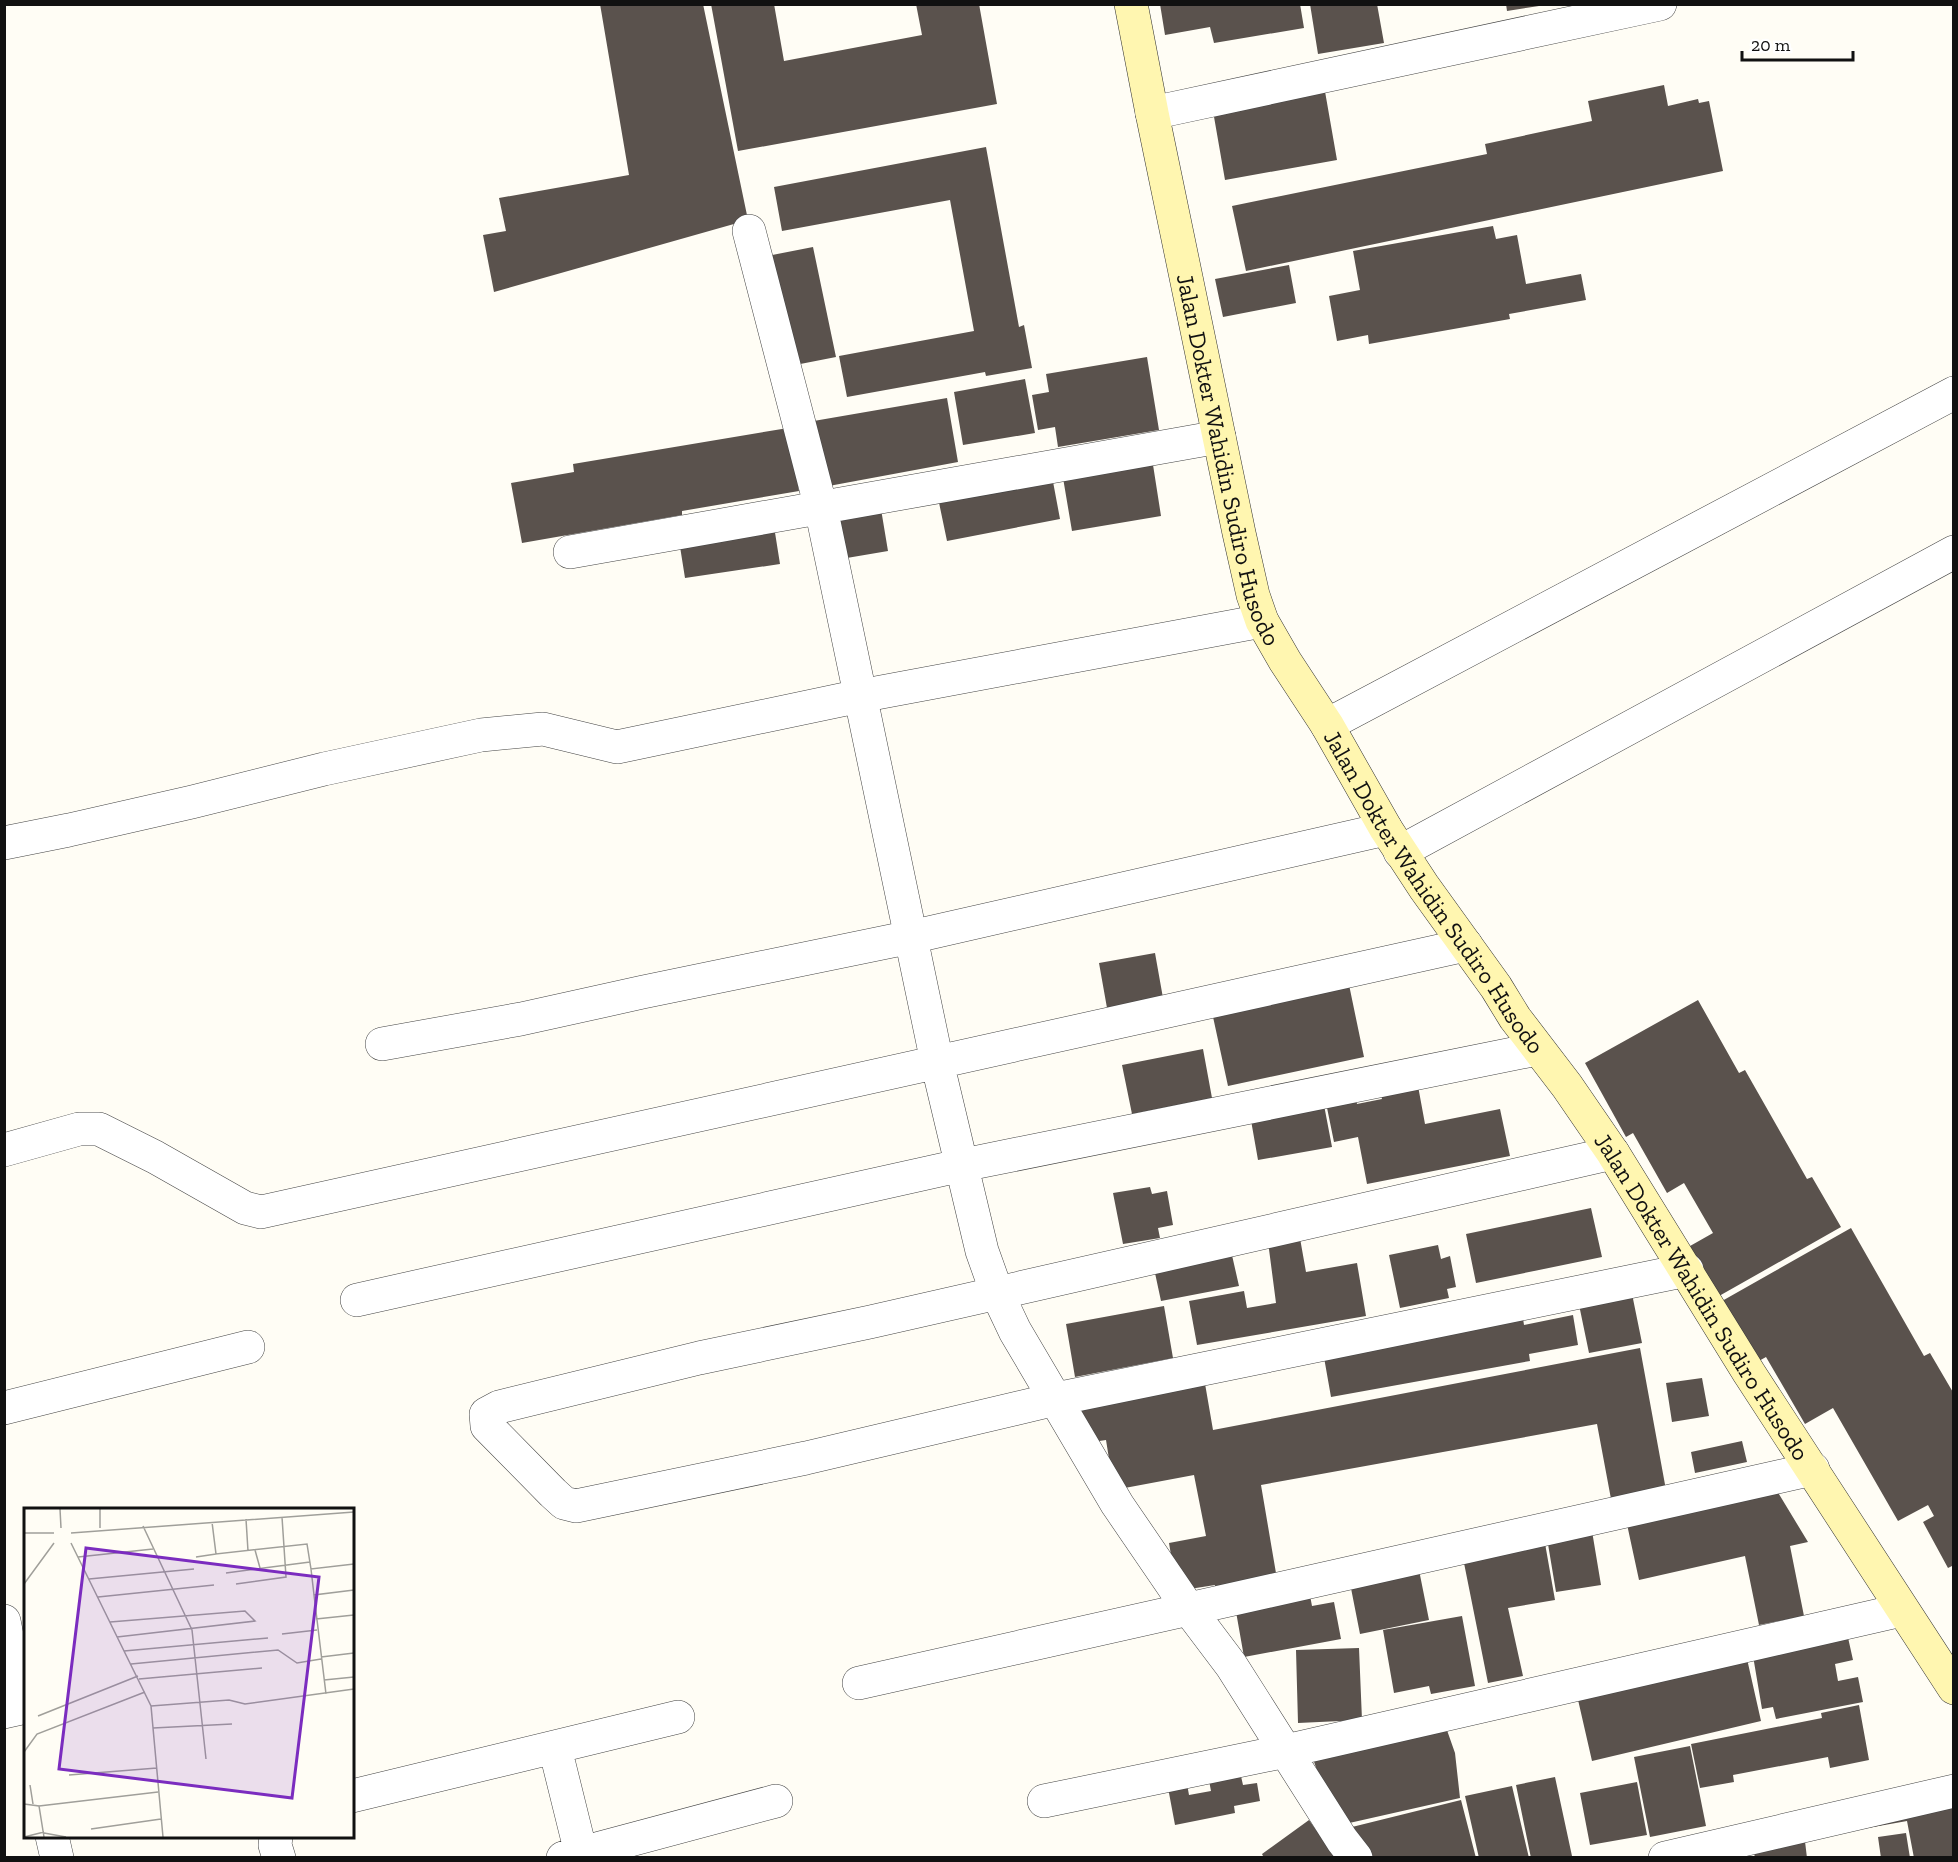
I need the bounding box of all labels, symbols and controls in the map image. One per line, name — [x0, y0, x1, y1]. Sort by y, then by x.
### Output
scale bar — [1742, 24, 1853, 62]
text: 20 m — [1751, 34, 1791, 56]
street label: Jalan Dokter Wahidin Sudiro Husodo — [1171, 271, 1287, 650]
street label: Jalan Dokter Wahidin Sudiro Husodo — [1318, 725, 1551, 1059]
street label: Jalan Dokter Wahidin Sudiro Husodo — [1589, 1127, 1816, 1465]
inset map — [24, 1508, 354, 1838]

